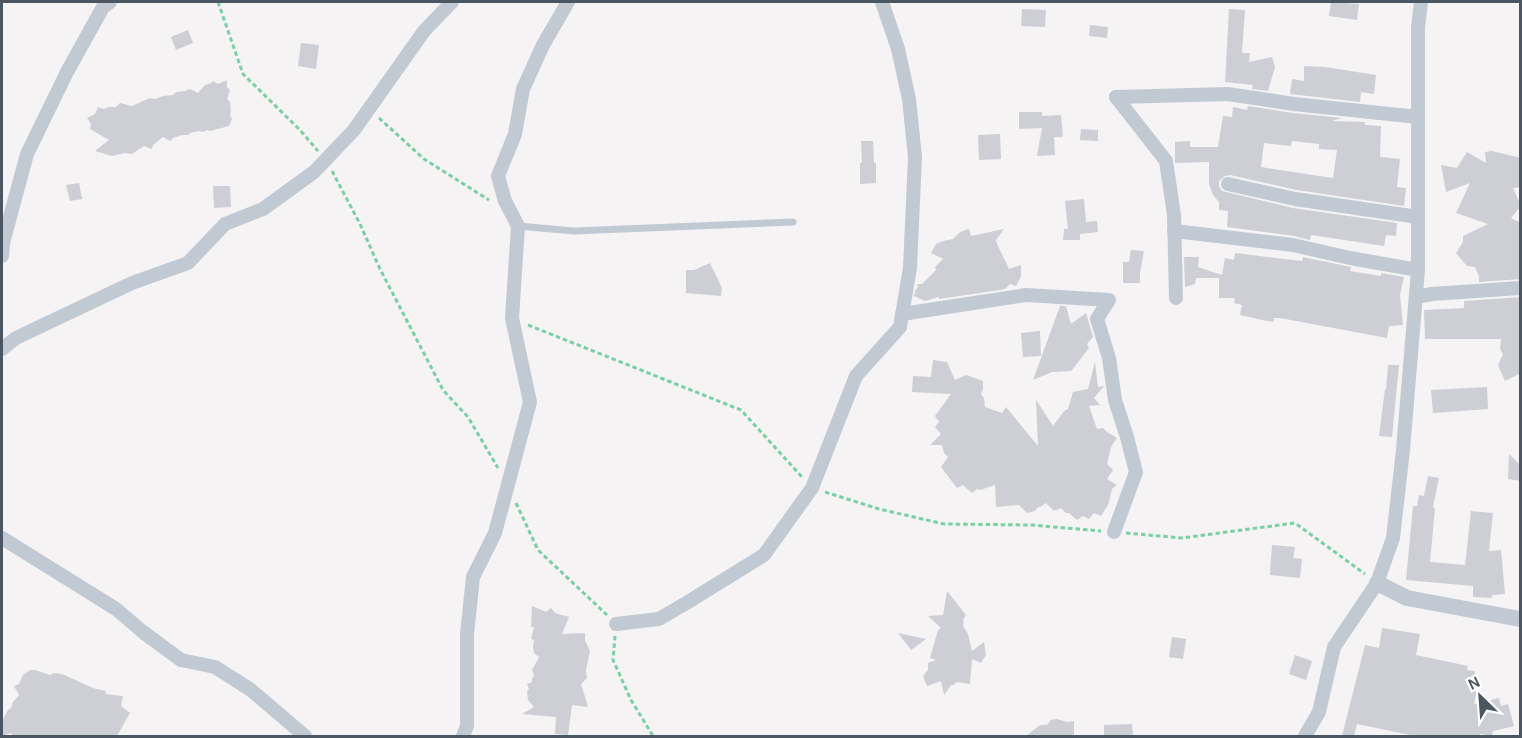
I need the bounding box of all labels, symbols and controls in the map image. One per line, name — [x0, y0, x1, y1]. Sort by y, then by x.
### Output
north arrow — [1450, 666, 1510, 726]
text: N — [1465, 672, 1483, 694]

